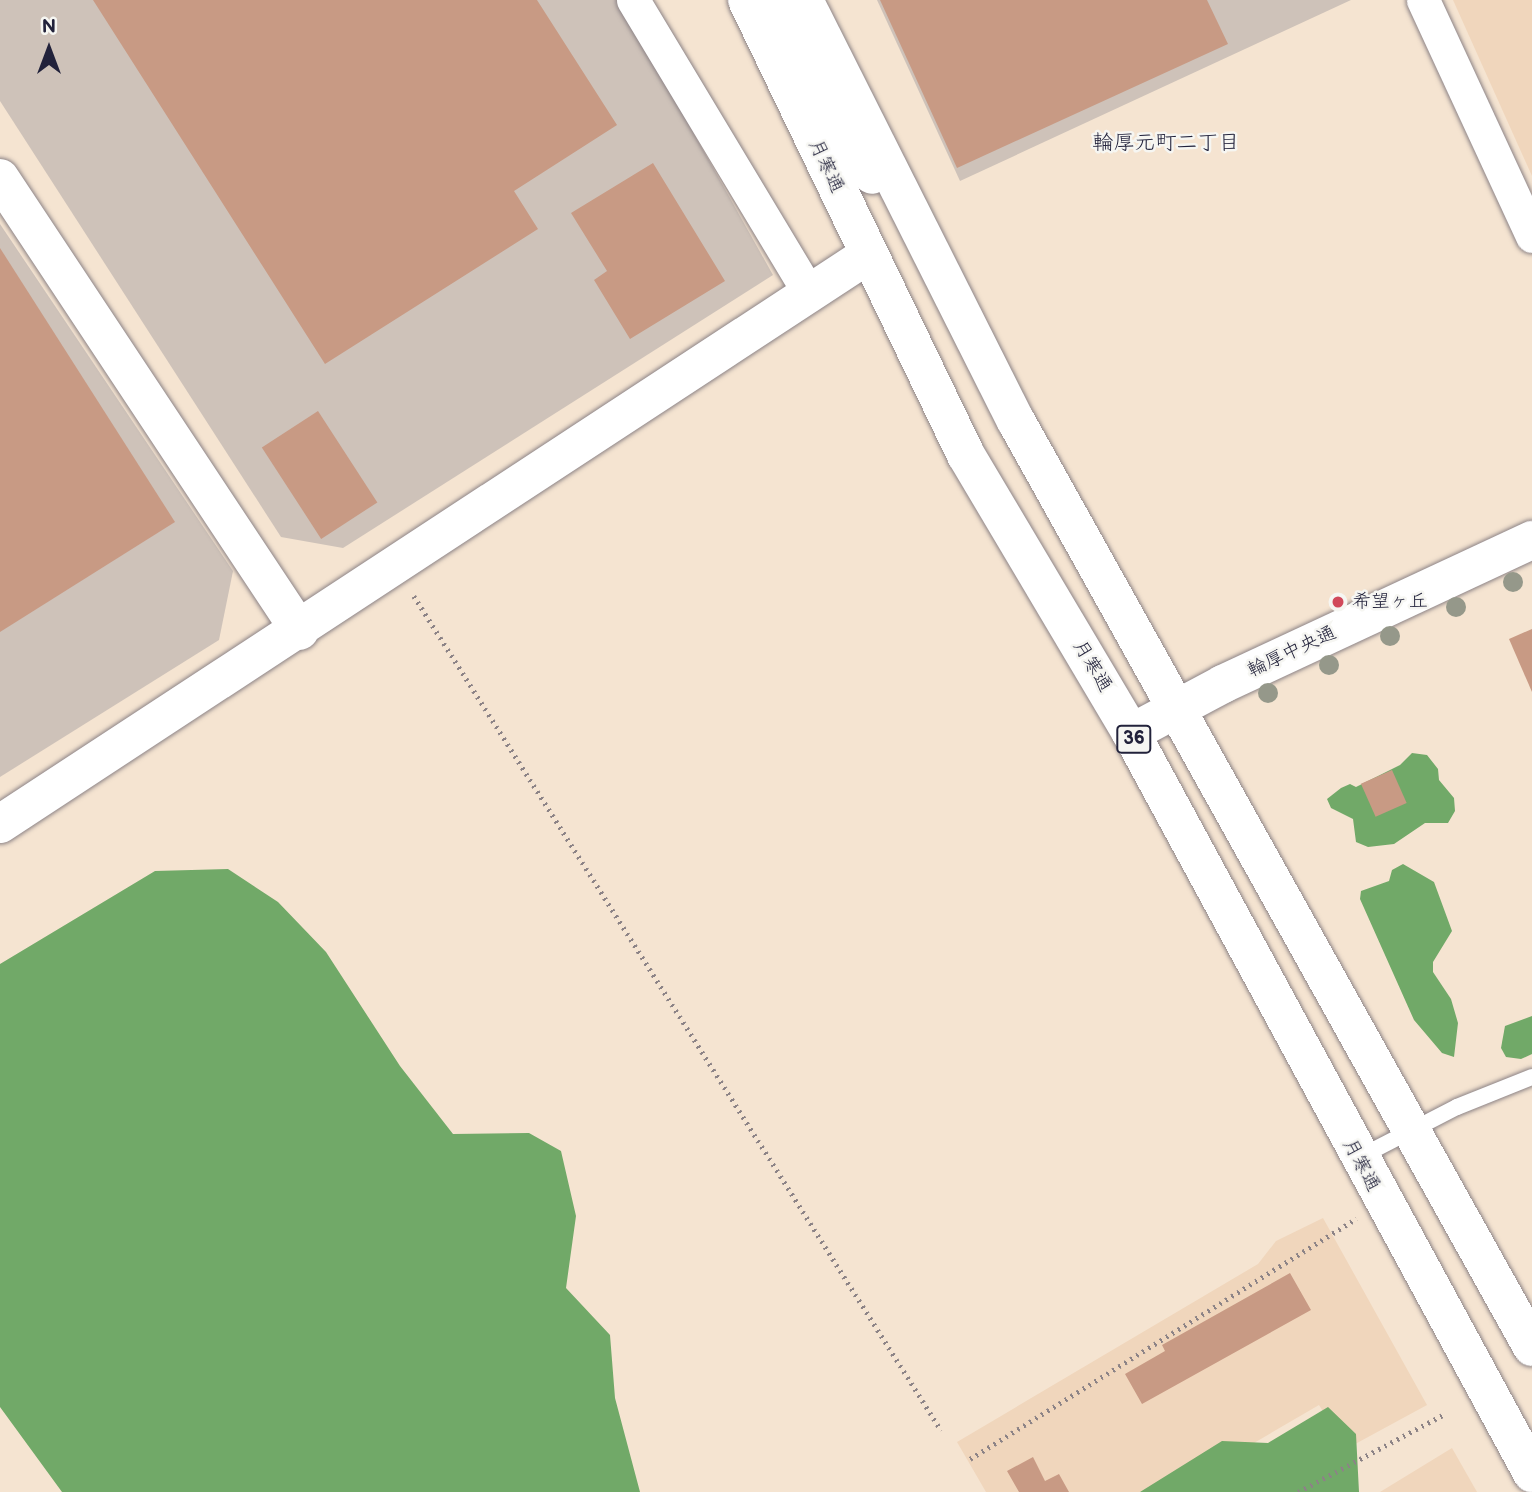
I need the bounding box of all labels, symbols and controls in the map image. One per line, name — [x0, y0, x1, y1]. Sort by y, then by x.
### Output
north arrow — [14, 14, 84, 84]
text: N — [42, 16, 56, 39]
district label: 輪厚元町二丁目 — [1093, 130, 1239, 156]
street label: 月寒通 — [804, 135, 848, 197]
place label: 希望ヶ丘 — [1352, 591, 1428, 613]
marker: 希望ヶ丘 — [1330, 594, 1346, 610]
street label: 輪厚中央通 — [1244, 622, 1340, 682]
street label: 月寒通 — [1068, 636, 1116, 696]
road number: 36 — [1115, 724, 1153, 754]
street label: 月寒通 — [1338, 1134, 1384, 1196]

